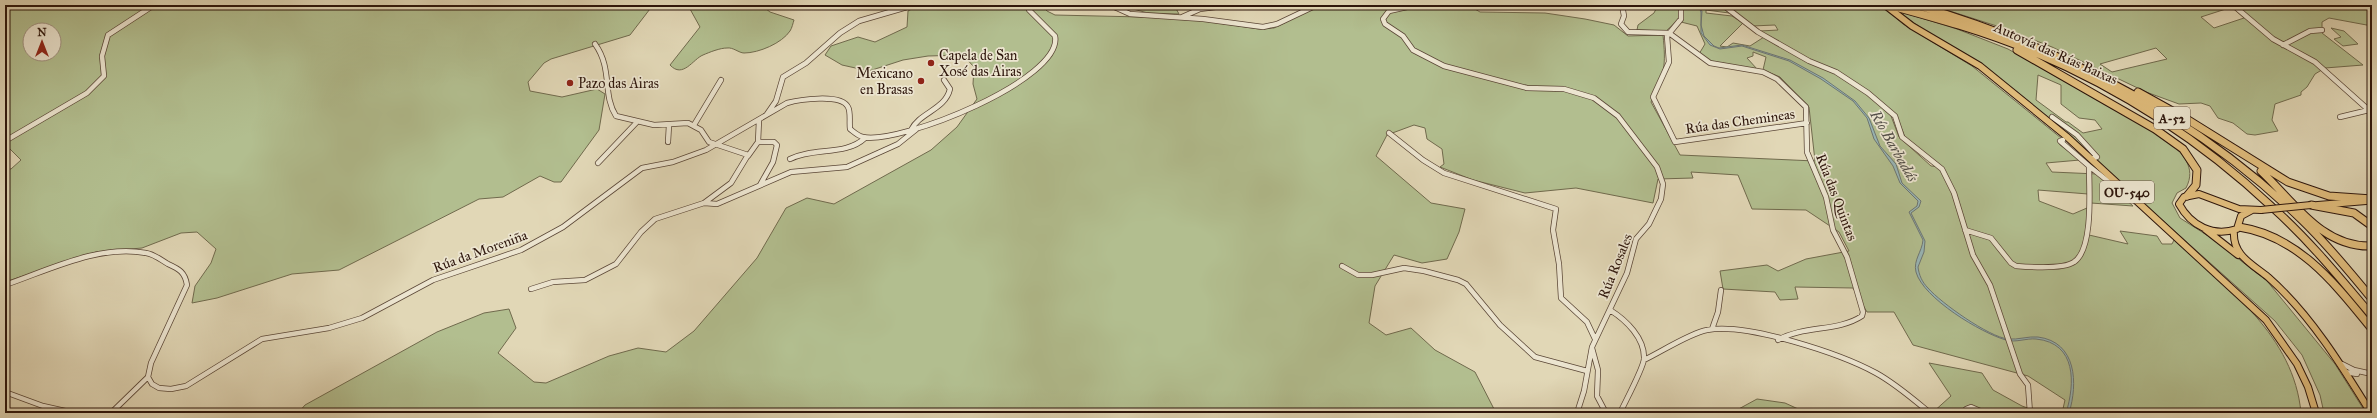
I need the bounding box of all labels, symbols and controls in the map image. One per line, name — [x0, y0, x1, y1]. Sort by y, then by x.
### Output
street label: Autovía das Rías Baixas — [1991, 18, 2120, 88]
north arrow — [22, 22, 62, 62]
text: N — [37, 26, 47, 39]
place label: Capela de San Xosé das Airas — [939, 47, 1021, 80]
marker: Capela de San Xosé das Airas — [926, 58, 936, 68]
place label: Mexicano en Brasas — [856, 65, 913, 98]
place label: Pazo das Airas — [578, 75, 659, 92]
marker: Mexicano en Brasas — [916, 76, 926, 86]
marker: Pazo das Airas — [565, 78, 575, 88]
street label: Rúa das Chemineas — [1684, 105, 1796, 138]
water label: Río Barbadás — [1866, 106, 1922, 186]
road number: A-52 — [2154, 107, 2190, 129]
street label: Rúa das Quintas — [1812, 151, 1861, 243]
road number: OU-540 — [2100, 181, 2154, 203]
street label: Rúa da Moreniña — [431, 226, 530, 276]
street label: Rúa Rosales — [1595, 231, 1636, 301]

